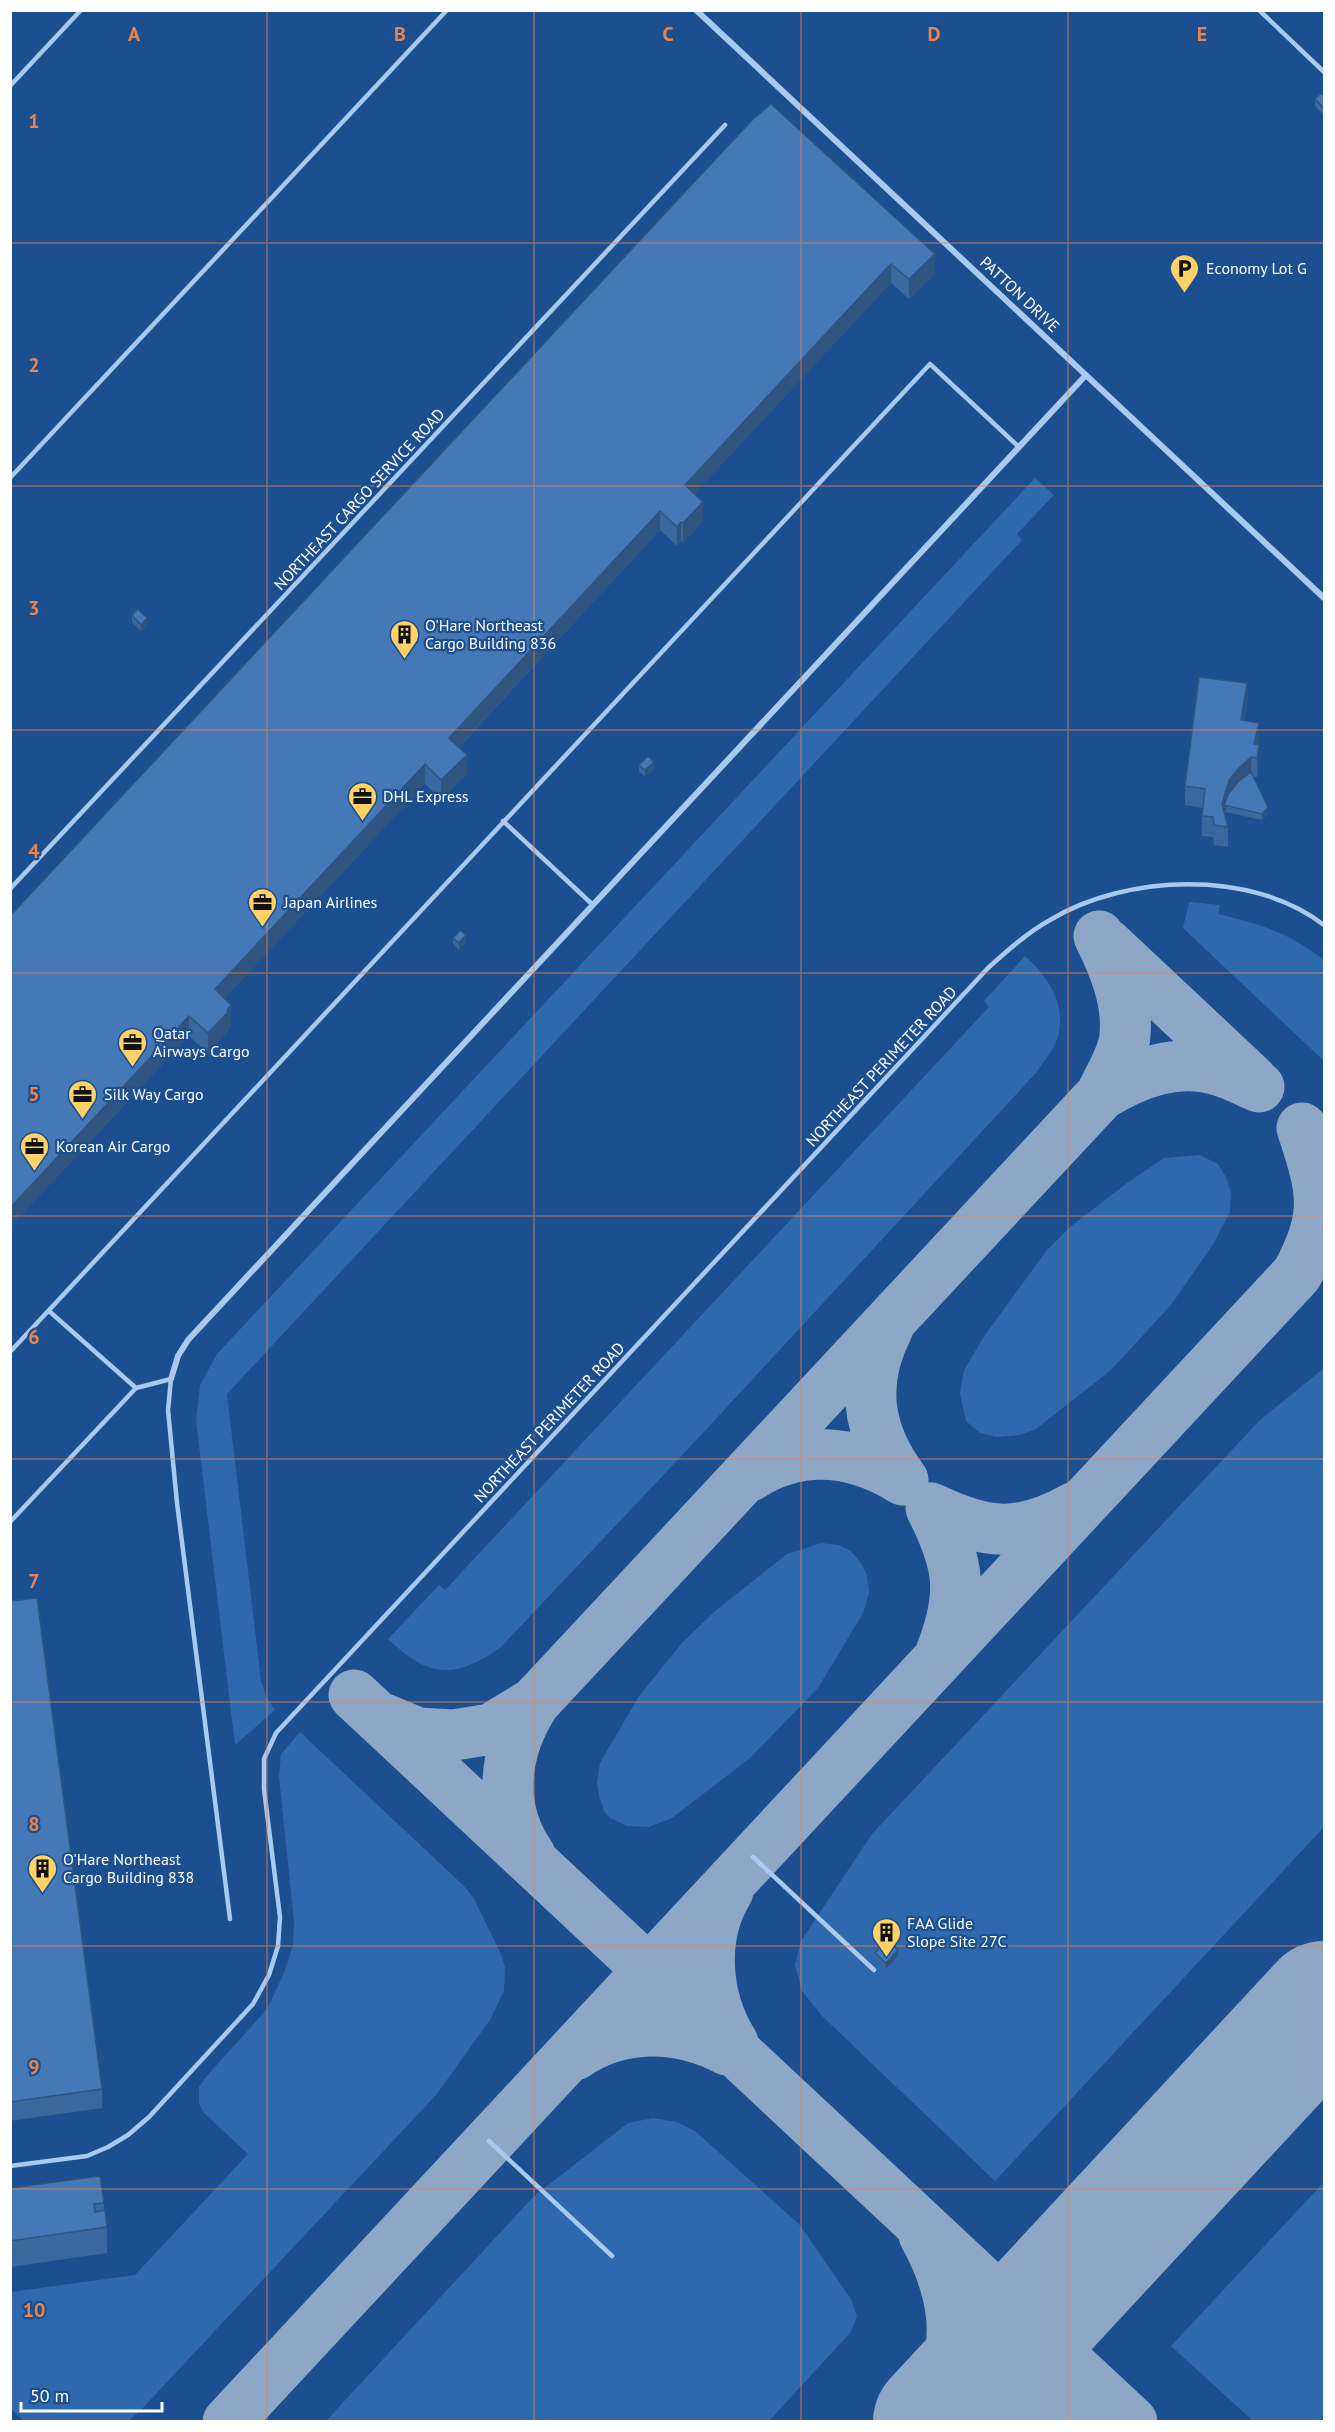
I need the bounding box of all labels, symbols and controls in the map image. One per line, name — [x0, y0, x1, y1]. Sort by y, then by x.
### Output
text: A — [128, 21, 141, 47]
text: B — [394, 21, 406, 47]
text: C — [662, 21, 674, 47]
text: D — [928, 21, 941, 47]
text: E — [1197, 21, 1207, 47]
text: 1 — [28, 108, 40, 134]
street label: PATTON DRIVE — [976, 252, 1064, 336]
parking icon: Economy Lot G — [1169, 252, 1201, 294]
place label: Economy Lot G — [1206, 258, 1307, 278]
text: 2 — [28, 352, 40, 378]
street label: NORTHEAST CARGO SERVICE ROAD — [269, 404, 449, 594]
text: 3 — [28, 595, 40, 621]
place label: O'Hare Northeast Cargo Building 836 — [425, 615, 556, 653]
building icon: O'Hare Northeast Cargo Building 836 — [388, 618, 420, 660]
office icon: DHL Express — [346, 780, 378, 822]
place label: DHL Express — [383, 786, 469, 806]
text: 4 — [28, 838, 40, 864]
office icon: Japan Airlines — [247, 886, 279, 928]
place label: Japan Airlines — [283, 892, 378, 912]
street label: NORTHEAST PERIMETER ROAD — [801, 982, 961, 1150]
place label: Qatar Airways Cargo — [153, 1023, 250, 1061]
office icon: Qatar Airways Cargo — [116, 1026, 148, 1068]
office icon: Silk Way Cargo — [67, 1078, 99, 1120]
text: 5 — [28, 1081, 40, 1107]
place label: Silk Way Cargo — [104, 1084, 204, 1104]
office icon: Korean Air Cargo — [19, 1130, 51, 1172]
place label: Korean Air Cargo — [56, 1136, 170, 1156]
text: 6 — [28, 1324, 40, 1350]
street label: NORTHEAST PERIMETER ROAD — [469, 1338, 629, 1506]
text: 7 — [28, 1568, 40, 1594]
text: 8 — [28, 1811, 40, 1837]
place label: O'Hare Northeast Cargo Building 838 — [63, 1849, 194, 1887]
building icon: O'Hare Northeast Cargo Building 838 — [26, 1852, 58, 1894]
place label: FAA Glide Slope Site 27C — [907, 1913, 1007, 1951]
building icon: FAA Glide Slope Site 27C — [870, 1916, 902, 1958]
text: 9 — [28, 2054, 40, 2080]
text: 10 — [23, 2297, 45, 2323]
scale bar — [21, 2375, 162, 2413]
text: 50 m — [30, 2384, 69, 2407]

